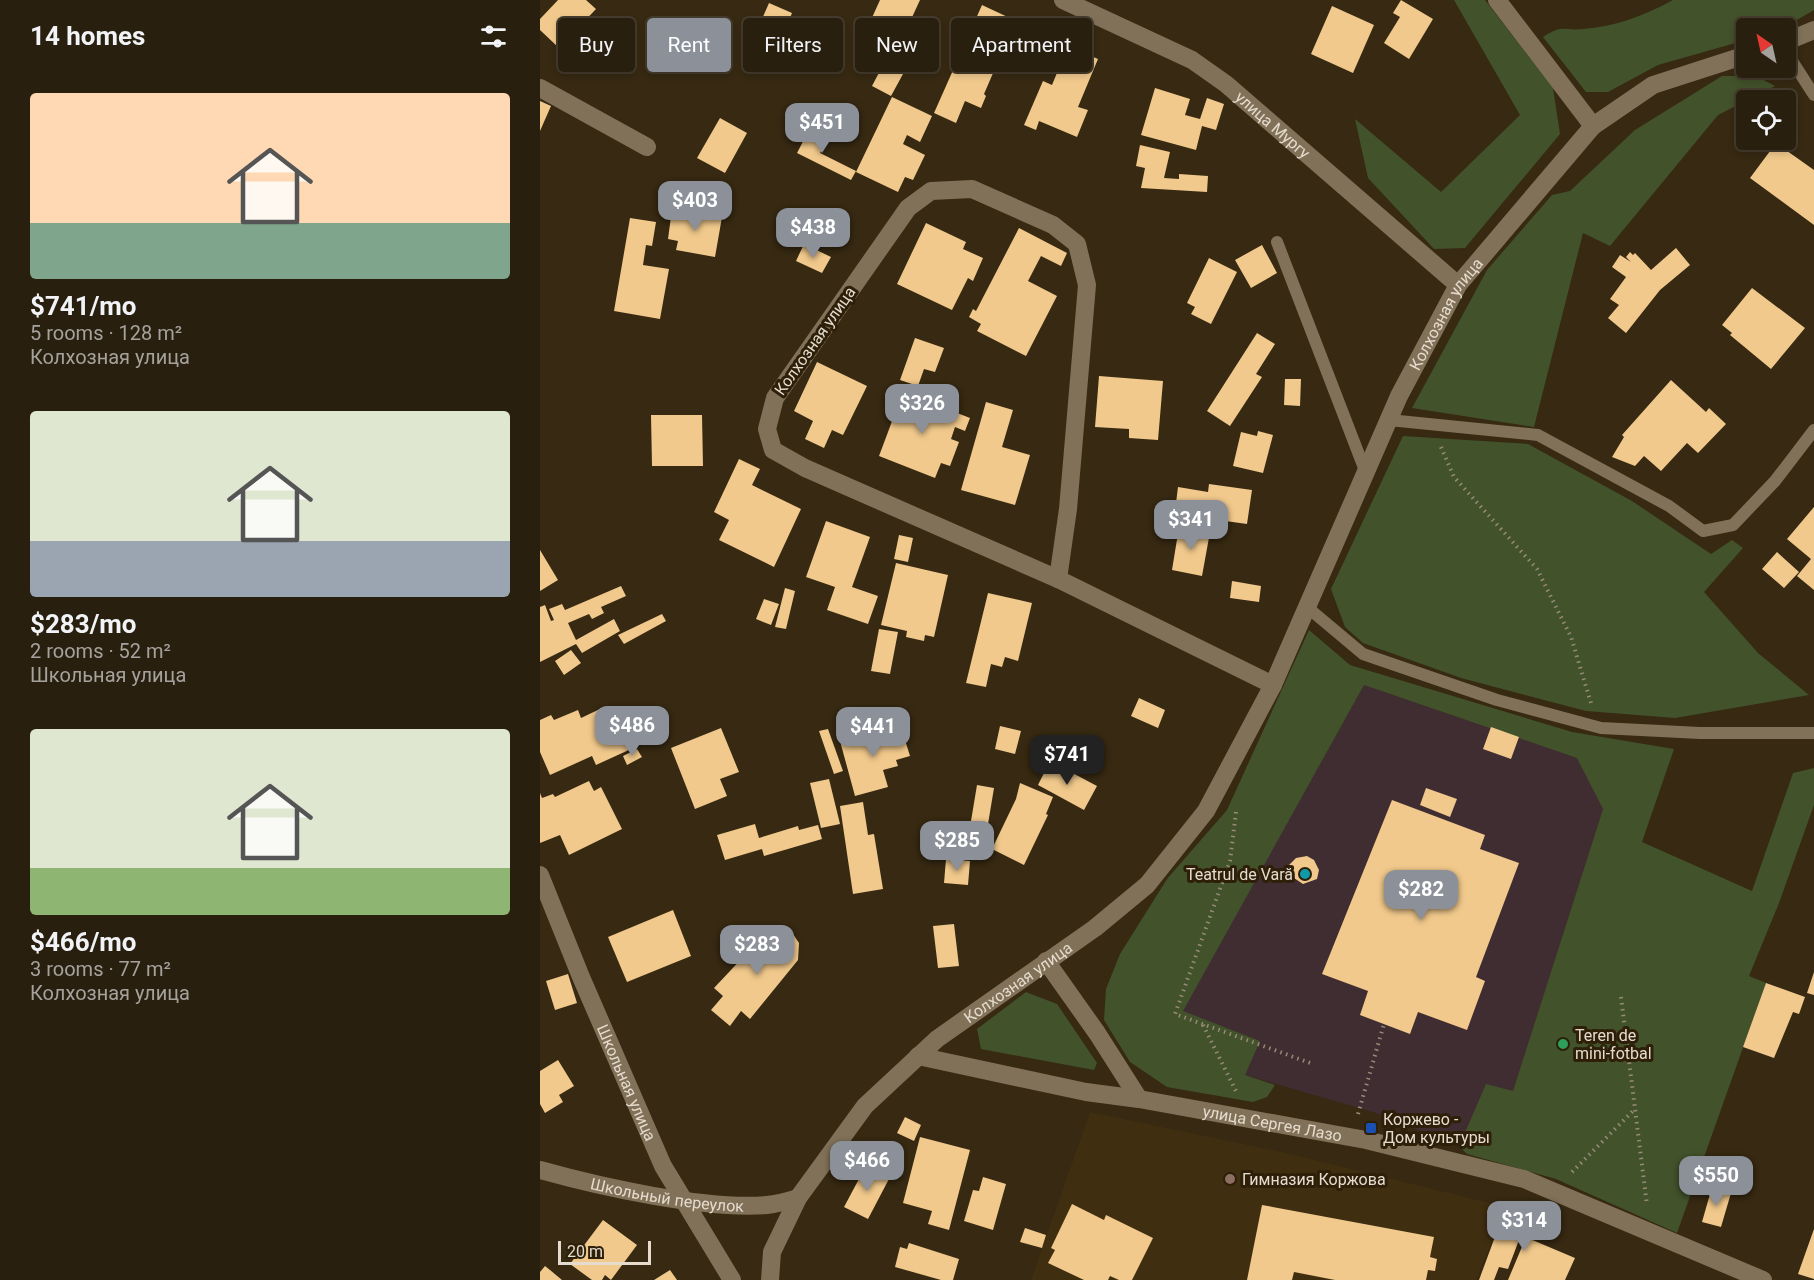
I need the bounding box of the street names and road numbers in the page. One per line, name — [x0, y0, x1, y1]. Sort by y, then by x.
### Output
street label: улица Мургу — [1232, 87, 1315, 162]
street label: Колхозная улица — [1405, 254, 1487, 373]
street label: Колхозная улица — [771, 283, 859, 399]
street label: Колхозная улица — [960, 938, 1076, 1027]
street label: Школьная улица — [593, 1021, 660, 1144]
street label: улица Сергея Лазо — [1201, 1101, 1343, 1145]
street label: Школьный переулок — [589, 1174, 744, 1215]

